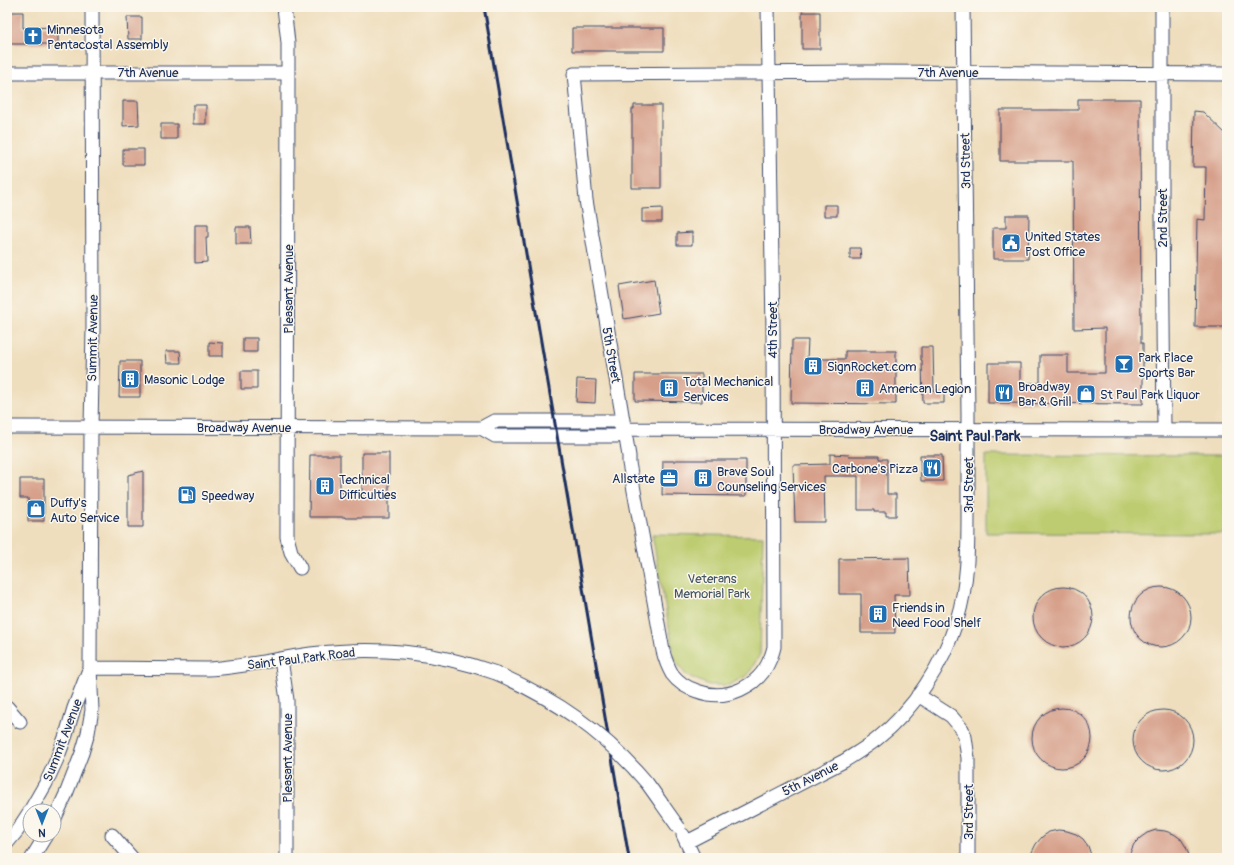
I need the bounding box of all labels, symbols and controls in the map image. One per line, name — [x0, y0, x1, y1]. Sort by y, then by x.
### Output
place label: Minnesota Pentacostal Assembly — [47, 22, 169, 53]
church icon: Minnesota Pentacostal Assembly — [22, 25, 44, 47]
street label: 7th Avenue — [118, 65, 179, 81]
street label: 7th Avenue — [918, 65, 979, 81]
street label: 3rd Street — [957, 132, 974, 189]
street label: 2nd Street — [1155, 188, 1171, 248]
place label: United States Post Office — [1025, 229, 1100, 260]
public building icon: United States Post Office — [1000, 232, 1022, 254]
street label: Pleasant Avenue — [281, 244, 297, 334]
street label: Summit Avenue — [84, 294, 102, 382]
street label: 4th Street — [765, 301, 781, 358]
street label: 5th Street — [598, 326, 624, 385]
place label: Park Place Sports Bar — [1138, 350, 1196, 381]
bar icon: Park Place Sports Bar — [1113, 353, 1135, 375]
building icon: SignRocket.com — [802, 355, 824, 377]
place label: SignRocket.com — [827, 359, 917, 375]
building icon: Masonic Lodge — [119, 368, 141, 390]
place label: Masonic Lodge — [144, 372, 225, 388]
place label: Total Mechanical Services — [683, 374, 773, 405]
building icon: Total Mechanical Services — [658, 377, 680, 399]
building icon: American Legion — [854, 377, 876, 399]
place label: Broadway Bar & Grill — [1018, 379, 1072, 410]
place label: American Legion — [879, 381, 971, 397]
restaurant icon: Broadway Bar & Grill — [993, 382, 1015, 404]
shop icon: St Paul Park Liquor — [1075, 383, 1097, 405]
place label: St Paul Park Liquor — [1100, 387, 1200, 403]
street label: Broadway Avenue — [197, 420, 292, 436]
street label: Broadway Avenue — [819, 422, 914, 438]
district label: Saint Paul Park — [930, 427, 1021, 446]
street label: 3rd Street — [961, 456, 977, 513]
restaurant icon: Carbone's Pizza — [921, 457, 943, 479]
place label: Carbone's Pizza — [832, 461, 918, 477]
place label: Brave Soul Counseling Services — [717, 464, 826, 495]
office icon: Allstate — [658, 467, 680, 489]
building icon: Brave Soul Counseling Services — [692, 467, 714, 489]
place label: Allstate — [612, 471, 656, 487]
place label: Technical Difficulties — [339, 472, 396, 503]
building icon: Technical Difficulties — [314, 475, 336, 497]
fuel station icon: Speedway — [176, 484, 198, 506]
place label: Speedway — [201, 488, 255, 504]
place label: Duffy's Auto Service — [50, 495, 120, 526]
shop icon: Duffy's Auto Service — [25, 498, 47, 520]
park label: Veterans Memorial Park — [674, 571, 750, 602]
place label: Friends in Need Food Shelf — [892, 600, 982, 631]
building icon: Friends in Need Food Shelf — [867, 603, 889, 625]
street label: Saint Paul Park Road — [246, 644, 356, 674]
street label: Summit Avenue — [40, 696, 86, 784]
street label: Pleasant Avenue — [280, 713, 296, 803]
street label: 5th Avenue — [780, 758, 842, 800]
street label: 3rd Street — [961, 783, 977, 840]
north arrow — [22, 803, 62, 843]
text: N — [38, 826, 46, 839]

